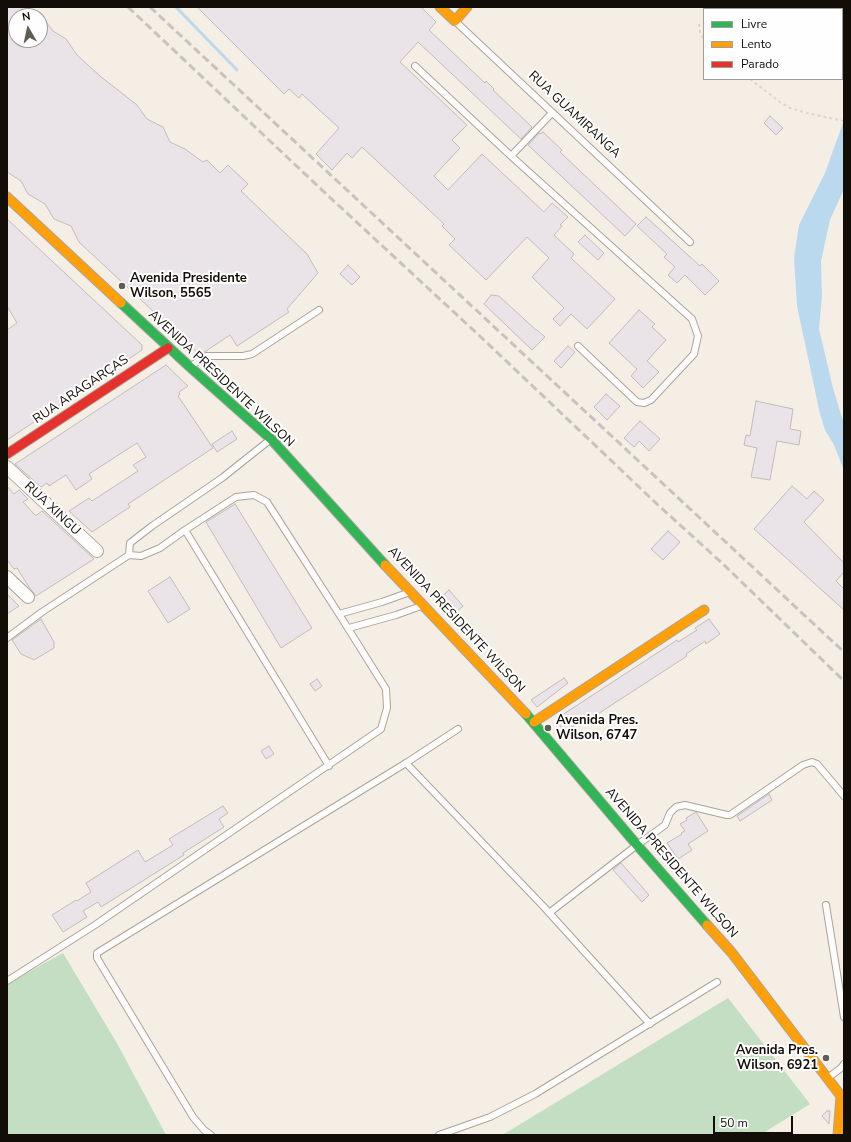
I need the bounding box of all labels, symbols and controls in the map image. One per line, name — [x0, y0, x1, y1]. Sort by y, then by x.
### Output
north arrow — [8, 8, 48, 48]
legend — [703, 8, 843, 80]
text: N — [21, 9, 31, 25]
text: Livre — [741, 16, 767, 32]
text: Lento — [741, 36, 771, 52]
text: Parado — [741, 56, 779, 72]
street label: RUA GUAMIRANGA — [525, 68, 623, 162]
place label: Avenida Presidente Wilson, 5565 — [130, 271, 247, 302]
marker: Avenida Presidente Wilson, 5565 — [117, 281, 127, 291]
street label: AVENIDA PRESIDENTE WILSON — [145, 307, 297, 451]
street label: RUA ARAGARÇAS — [30, 352, 132, 428]
street label: RUA XINGU — [21, 479, 83, 539]
street label: AVENIDA PRESIDENTE WILSON — [384, 544, 528, 696]
place label: Avenida Pres. Wilson, 6747 — [556, 713, 638, 744]
marker: Avenida Pres. Wilson, 6747 — [543, 723, 553, 733]
street label: AVENIDA PRESIDENTE WILSON — [602, 785, 740, 941]
place label: Avenida Pres. Wilson, 6921 — [736, 1043, 818, 1074]
marker: Avenida Pres. Wilson, 6921 — [821, 1053, 831, 1063]
scale bar — [715, 1108, 795, 1134]
text: 50 m — [720, 1115, 748, 1131]

